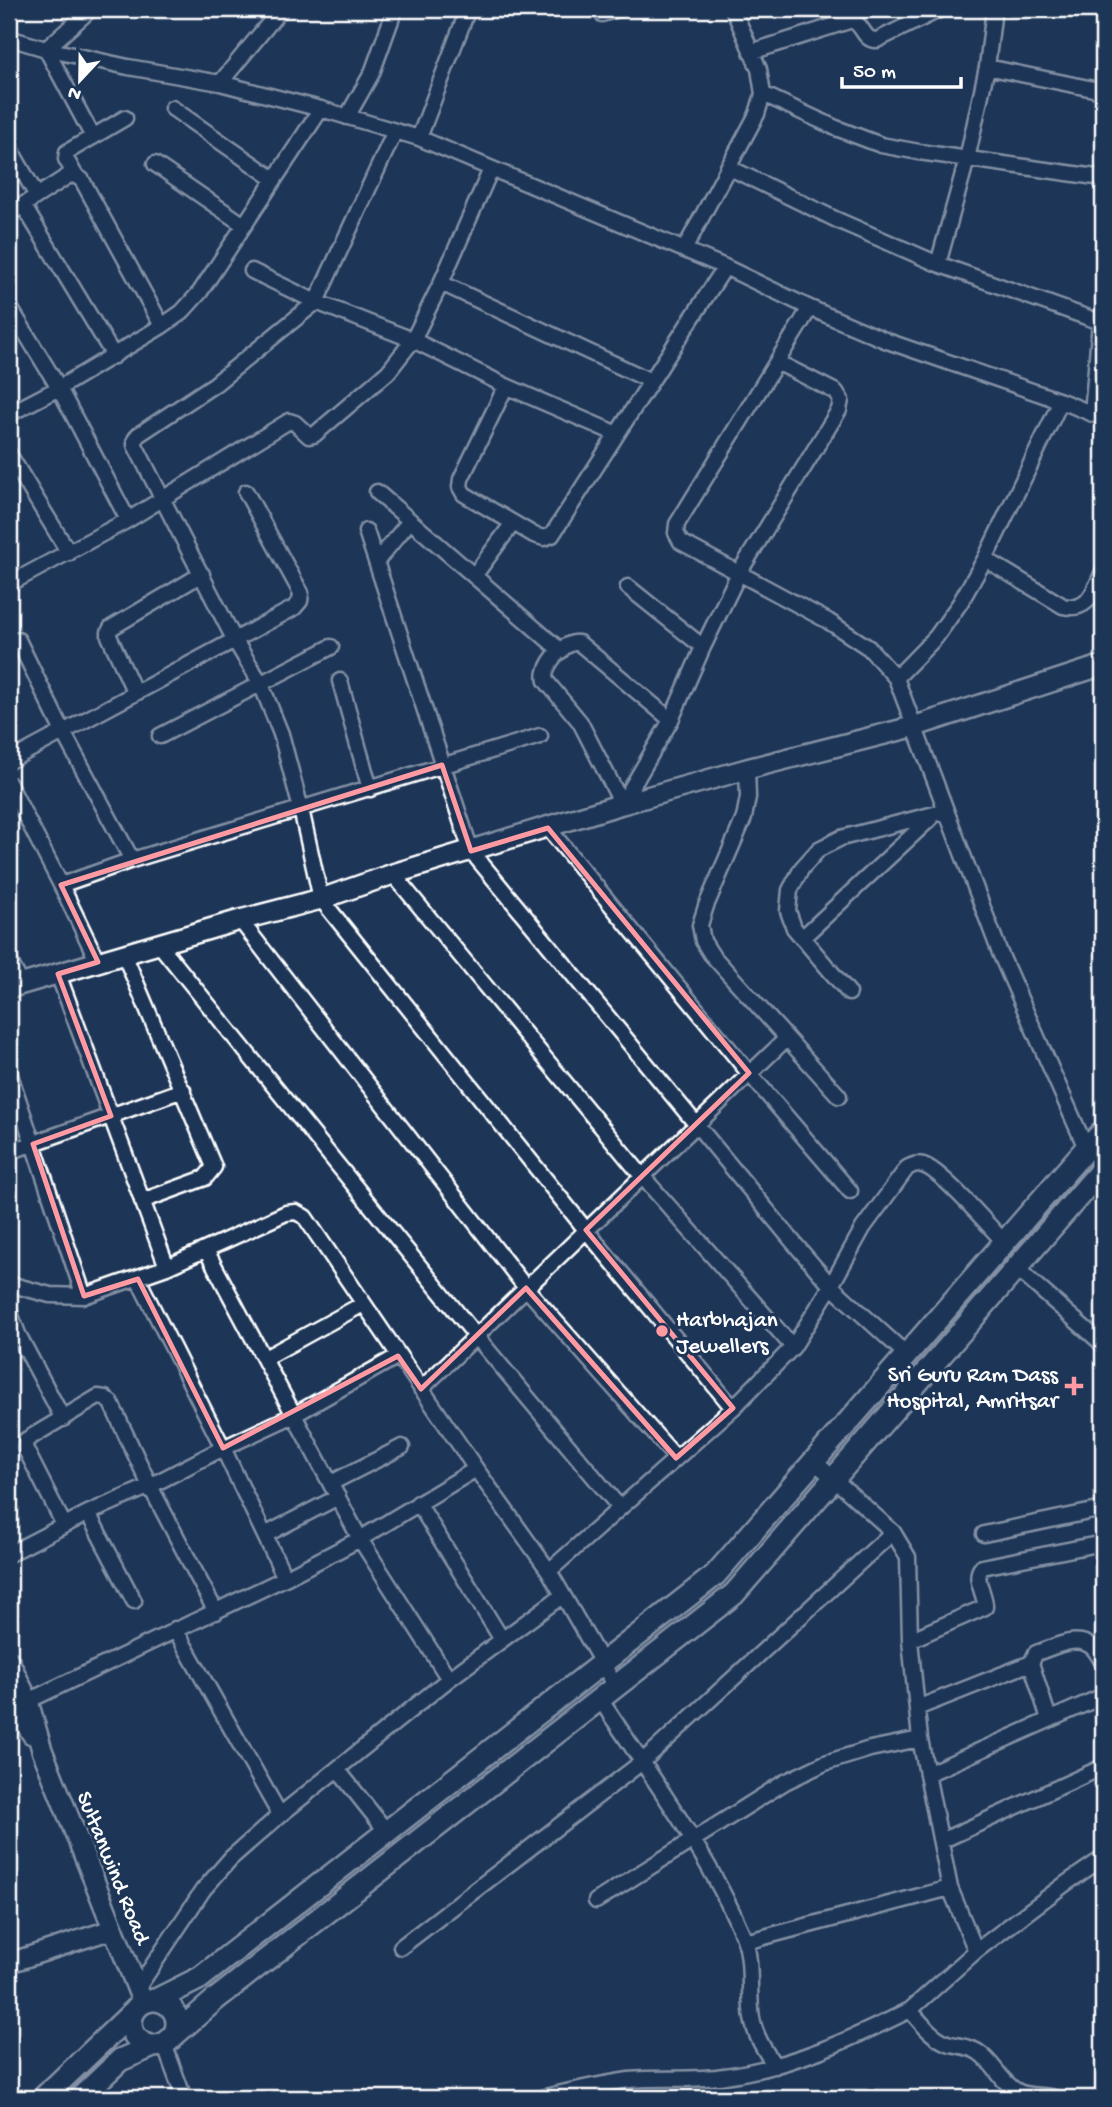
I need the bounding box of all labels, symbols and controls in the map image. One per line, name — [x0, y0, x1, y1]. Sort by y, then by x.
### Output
north arrow — [46, 46, 116, 116]
scale bar — [842, 46, 962, 90]
text: 50 m — [853, 61, 896, 86]
text: N — [65, 80, 85, 106]
place label: Harbhajan Jewellers — [676, 1308, 778, 1361]
marker: Harbhajan Jewellers — [654, 1323, 670, 1339]
place label: Sri Guru Ram Dass Hospital, Amritsar — [886, 1363, 1060, 1416]
marker: Sri Guru Ram Dass Hospital, Amritsar — [1064, 1376, 1084, 1396]
street label: Sultanwind Road — [69, 1788, 155, 1950]

